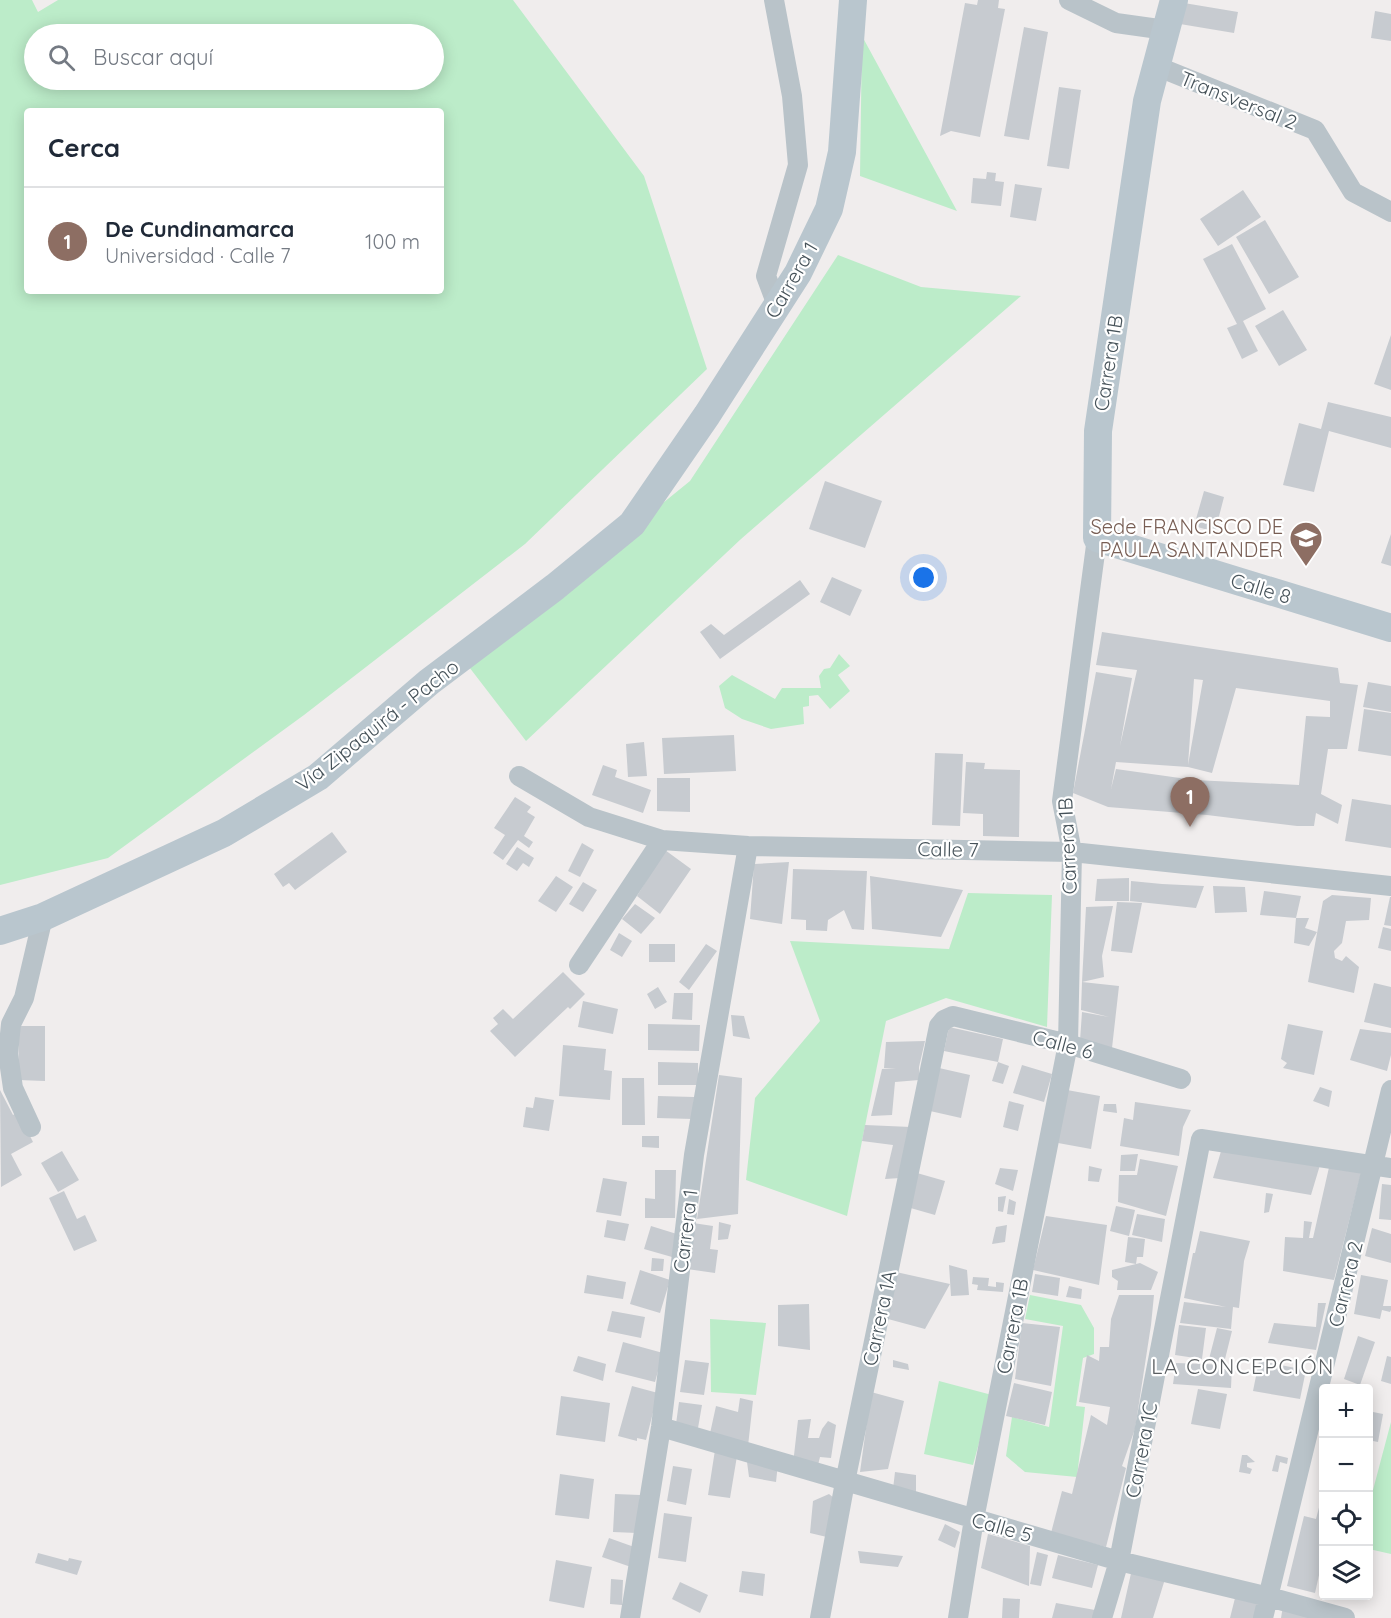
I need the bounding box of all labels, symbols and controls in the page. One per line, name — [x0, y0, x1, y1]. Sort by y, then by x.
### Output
search box — [24, 24, 444, 90]
icon: search — [45, 41, 78, 74]
text: Buscar aquí — [93, 43, 213, 71]
street label: Transversal 2 — [1177, 65, 1301, 135]
text: Cerca — [48, 131, 120, 164]
text: De Cundinamarca — [105, 215, 294, 243]
text: 1 — [64, 229, 71, 254]
text: 100 m — [365, 229, 420, 254]
street label: Carrera 1 — [759, 237, 823, 323]
text: Universidad · Calle 7 — [105, 243, 291, 268]
street label: Carrera 1B — [1088, 313, 1128, 413]
place label: Sede FRANCISCO DE PAULA SANTANDER — [1090, 514, 1283, 562]
school or university icon: Sede FRANCISCO DE PAULA SANTANDER — [1288, 520, 1324, 567]
your location — [909, 563, 938, 592]
street label: Calle 8 — [1228, 567, 1294, 609]
street label: Vía Zipaquirá - Pacho — [290, 653, 464, 797]
pin: 1 — [1170, 778, 1210, 827]
street label: Carrera 1B — [1052, 797, 1082, 895]
street label: Calle 7 — [917, 836, 979, 862]
street label: Calle 6 — [1030, 1024, 1096, 1064]
street label: Carrera 1 — [667, 1188, 703, 1274]
street label: Carrera 2 — [1322, 1238, 1368, 1330]
street label: Carrera 1A — [857, 1268, 901, 1368]
street label: Carrera 1B — [990, 1276, 1034, 1376]
district label: LA CONCEPCIÓN — [1151, 1353, 1335, 1379]
map controls — [1319, 1384, 1373, 1600]
button: + — [1319, 1384, 1373, 1438]
street label: Carrera 1C — [1119, 1400, 1163, 1500]
button: − — [1319, 1438, 1373, 1492]
button: locate — [1319, 1492, 1373, 1546]
street label: Calle 5 — [969, 1506, 1035, 1548]
button: layers — [1319, 1546, 1373, 1600]

